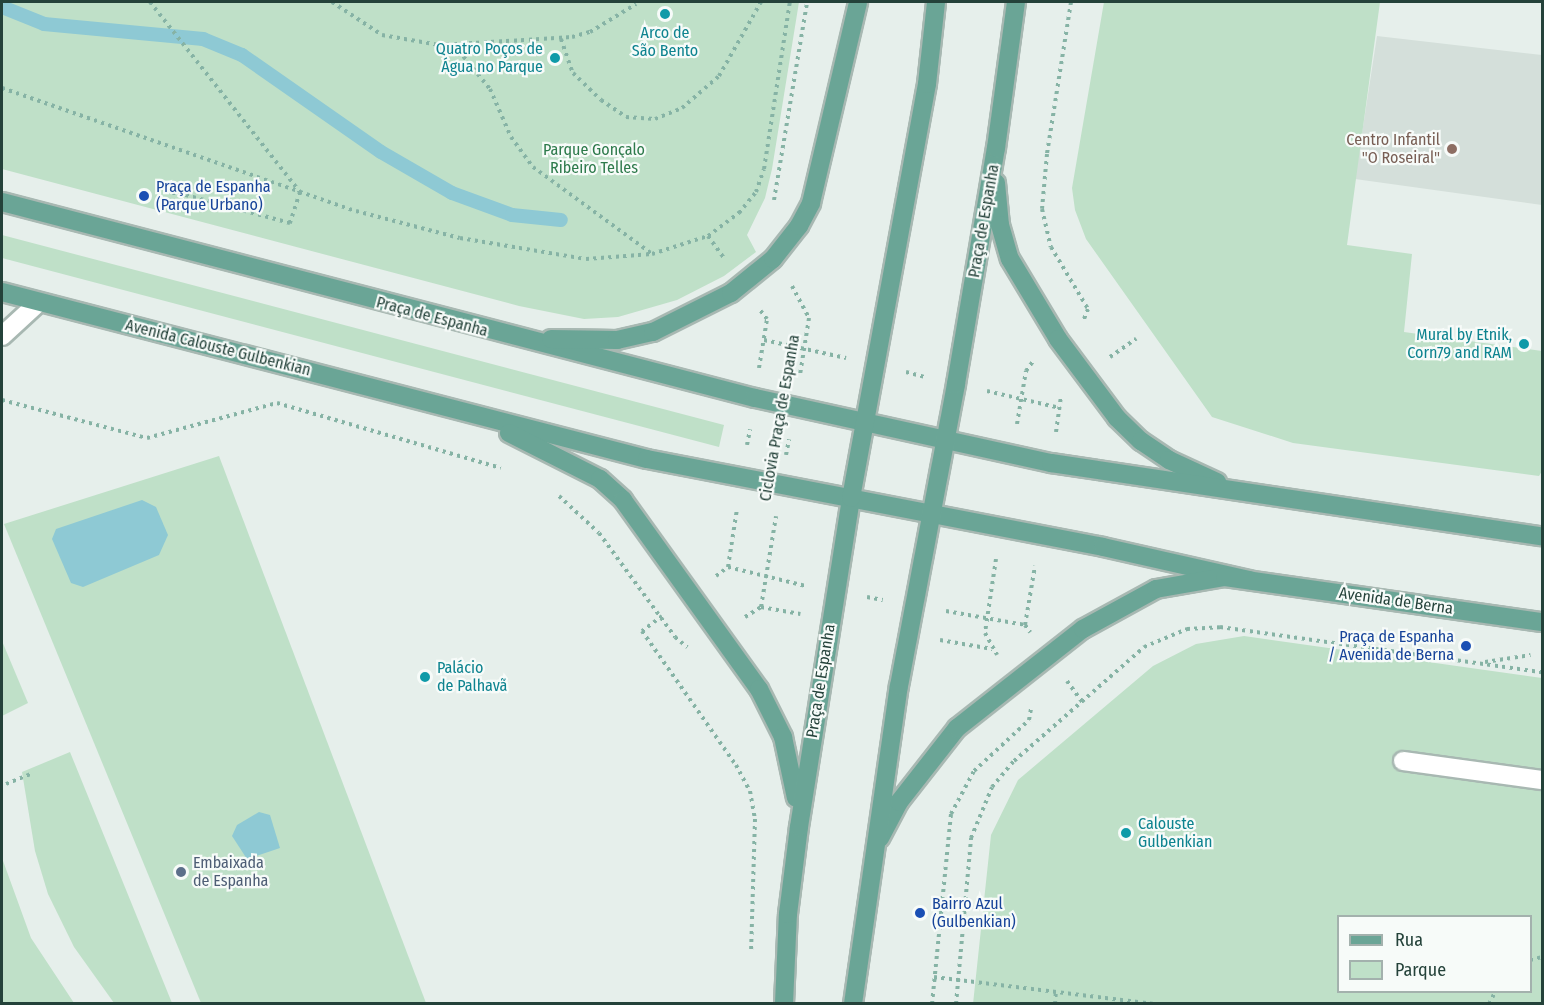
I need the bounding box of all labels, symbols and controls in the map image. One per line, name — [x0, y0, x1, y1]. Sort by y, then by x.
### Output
marker: Arco de São Bento — [658, 7, 672, 21]
place label: Arco de São Bento — [632, 23, 698, 61]
place label: Quatro Poços de Água no Parque — [436, 39, 543, 77]
marker: Quatro Poços de Água no Parque — [548, 51, 562, 65]
place label: Centro Infantil "O Roseiral" — [1346, 130, 1440, 168]
park label: Parque Gonçalo Ribeiro Telles — [543, 140, 645, 178]
marker: Centro Infantil "O Roseiral" — [1445, 142, 1459, 156]
street label: Praça de Espanha — [965, 163, 1003, 279]
place label: Praça de Espanha (Parque Urbano) — [156, 177, 271, 215]
marker: Praça de Espanha (Parque Urbano) — [137, 189, 151, 203]
street label: Praça de Espanha — [374, 293, 490, 341]
street label: Avenida Calouste Gulbenkian — [123, 316, 313, 380]
place label: Mural by Etnik, Corn79 and RAM — [1407, 325, 1512, 363]
street label: Ciclovia Praça de Espanha — [756, 333, 804, 503]
marker: Mural by Etnik, Corn79 and RAM — [1517, 337, 1531, 351]
street label: Avenida de Berna — [1338, 584, 1454, 618]
street label: Praça de Espanha — [803, 623, 839, 739]
place label: Praça de Espanha / Avenida de Berna — [1328, 627, 1454, 665]
marker: Praça de Espanha / Avenida de Berna — [1459, 639, 1473, 653]
place label: Palácio de Palhavã — [437, 658, 507, 696]
marker: Palácio de Palhavã — [418, 670, 432, 684]
place label: Calouste Gulbenkian — [1138, 814, 1212, 852]
marker: Calouste Gulbenkian — [1119, 826, 1133, 840]
place label: Embaixada de Espanha — [193, 853, 268, 891]
marker: Embaixada de Espanha — [174, 865, 188, 879]
place label: Bairro Azul (Gulbenkian) — [932, 894, 1016, 932]
marker: Bairro Azul (Gulbenkian) — [913, 906, 927, 920]
legend — [1337, 915, 1532, 993]
text: Rua — [1395, 929, 1423, 951]
text: Parque — [1395, 959, 1446, 981]

